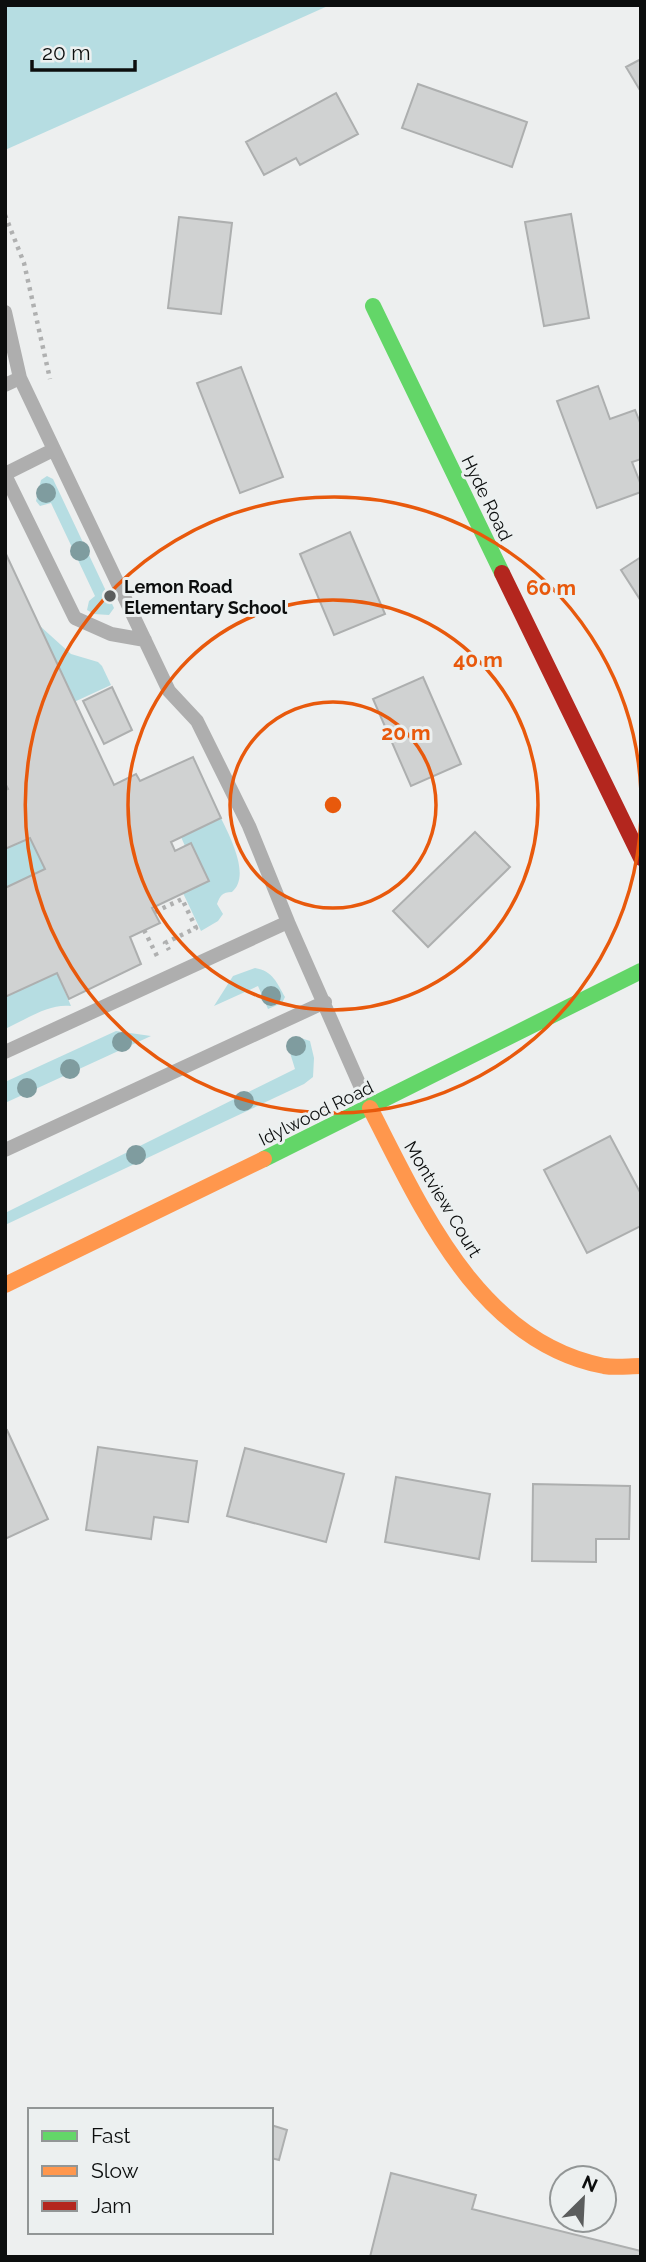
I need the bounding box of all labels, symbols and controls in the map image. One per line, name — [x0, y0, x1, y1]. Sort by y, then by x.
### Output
scale bar — [32, 28, 135, 72]
text: 20 m — [42, 40, 90, 65]
street label: Hyde Road — [457, 452, 517, 544]
text: 60 m — [526, 575, 576, 600]
place label: Lemon Road Elementary School — [124, 576, 288, 618]
marker: Lemon Road Elementary School — [102, 588, 118, 604]
text: 40 m — [453, 647, 503, 672]
text: 20 m — [381, 720, 431, 745]
centre of rings — [321, 793, 345, 817]
street label: Idylwood Road — [255, 1076, 377, 1150]
street label: Montview Court — [400, 1137, 486, 1261]
legend — [28, 2108, 273, 2234]
text: Fast — [91, 2123, 131, 2148]
text: Slow — [91, 2158, 139, 2183]
north arrow — [548, 2164, 618, 2234]
text: N — [579, 2170, 601, 2196]
text: Jam — [91, 2193, 132, 2218]

